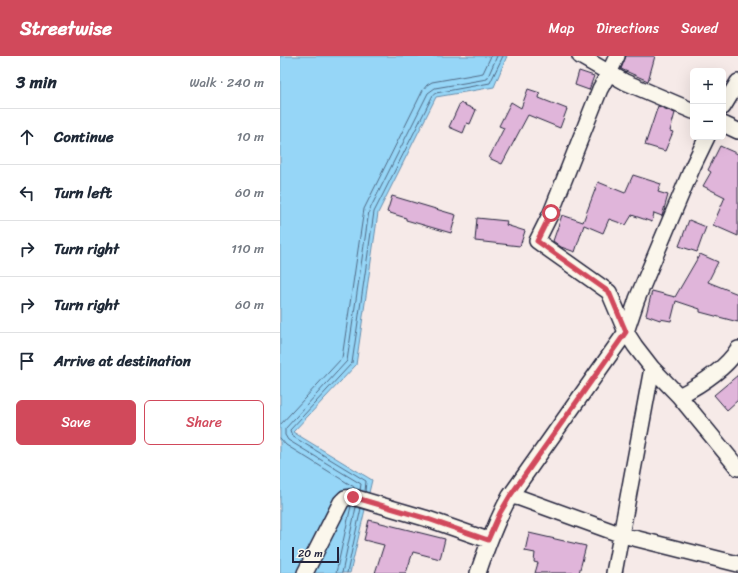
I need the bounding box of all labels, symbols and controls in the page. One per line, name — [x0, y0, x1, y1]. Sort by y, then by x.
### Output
text: Streetwise — [20, 12, 112, 45]
text: Map — [548, 16, 574, 41]
text: Directions — [596, 16, 659, 41]
text: Saved — [681, 16, 718, 41]
text: 3 min — [16, 67, 57, 97]
map controls — [690, 68, 726, 140]
button: + — [690, 68, 726, 104]
text: Walk · 240 m — [189, 71, 264, 94]
button: − — [690, 104, 726, 140]
text: Continue — [54, 124, 114, 150]
text: 10 m — [237, 125, 264, 148]
icon: ahead — [16, 126, 38, 148]
text: Turn left — [54, 180, 112, 206]
text: 60 m — [235, 181, 264, 204]
icon: left — [16, 182, 38, 204]
route start — [542, 204, 560, 222]
text: Turn right — [54, 236, 119, 262]
text: 110 m — [231, 237, 264, 260]
icon: right — [16, 238, 38, 260]
text: Turn right — [54, 292, 119, 318]
text: 60 m — [235, 293, 264, 316]
icon: right — [16, 294, 38, 316]
text: Arrive at destination — [54, 348, 191, 374]
icon: arrive — [16, 350, 38, 372]
button: Save — [16, 400, 136, 445]
button: Share — [144, 400, 264, 445]
route end — [344, 488, 362, 506]
text: 20 m — [298, 544, 323, 563]
scale bar — [292, 545, 339, 564]

